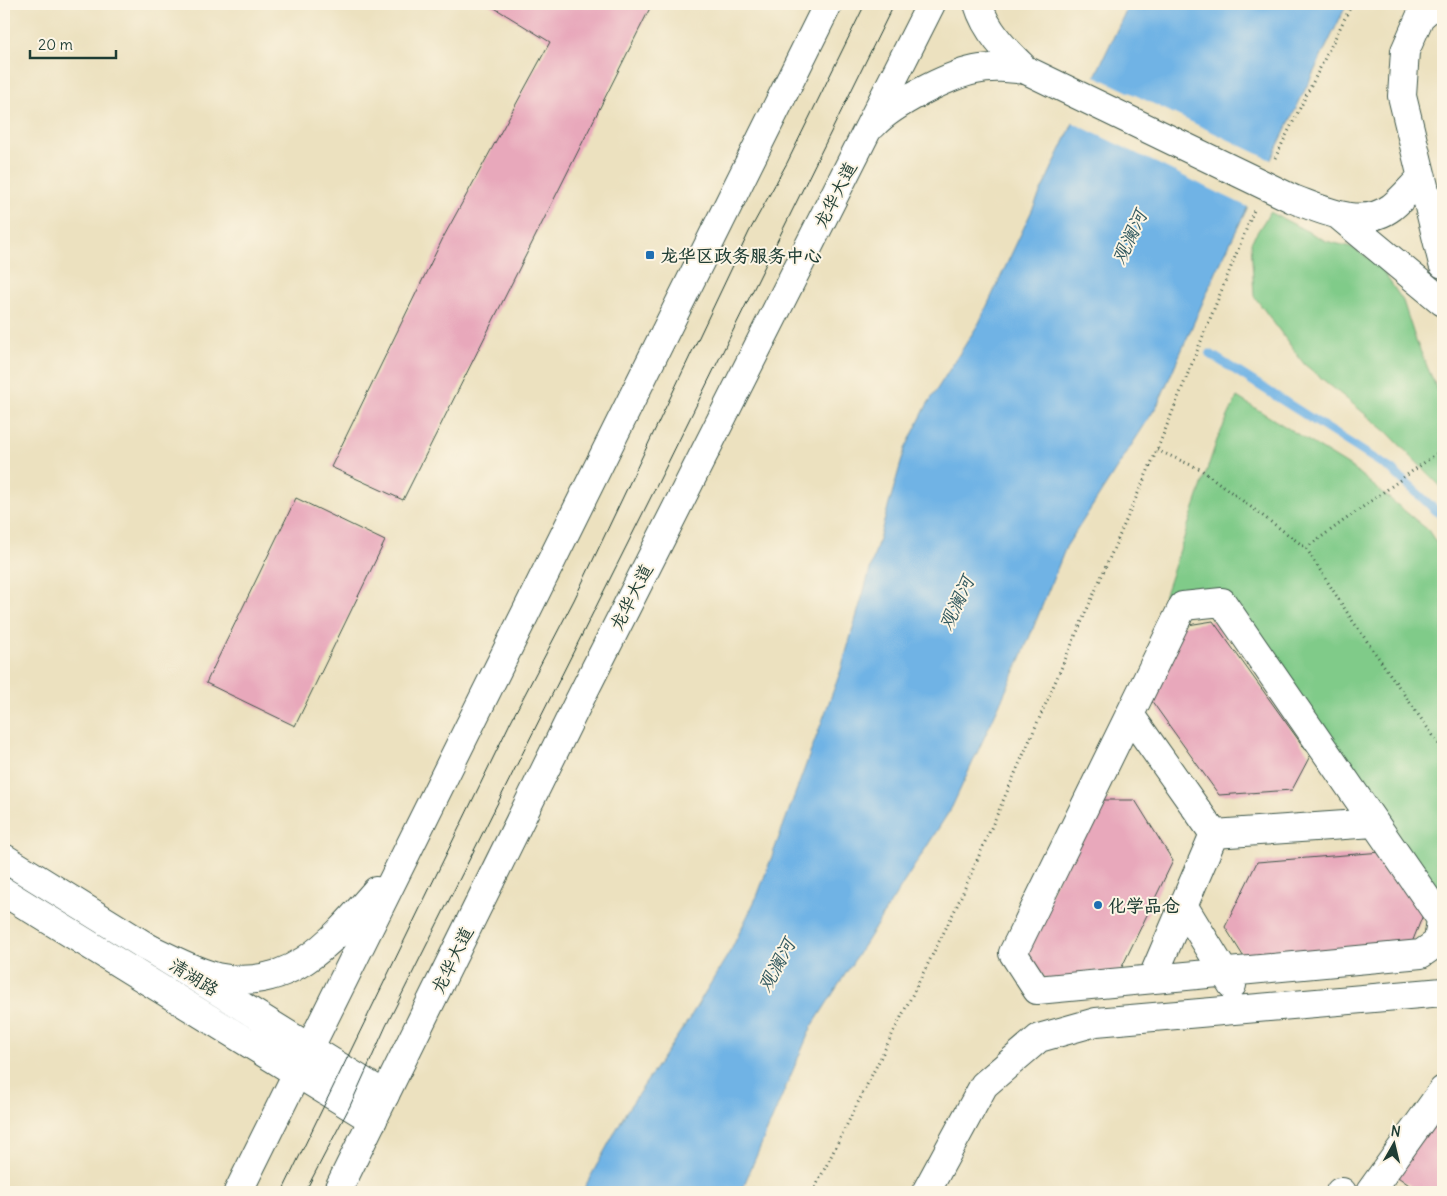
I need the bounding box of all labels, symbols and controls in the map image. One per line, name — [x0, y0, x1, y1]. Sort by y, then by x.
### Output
scale bar — [30, 28, 116, 60]
text: 20 m — [38, 35, 73, 54]
street label: 龙华大道 — [808, 158, 862, 232]
water label: 观澜河 — [1106, 203, 1153, 268]
place label: 龙华区政务服务中心 — [660, 244, 822, 267]
marker: 龙华区政务服务中心 — [644, 249, 656, 261]
street label: 龙华大道 — [604, 560, 658, 634]
water label: 观澜河 — [933, 569, 980, 634]
place label: 化学品仓 — [1108, 894, 1180, 917]
marker: 化学品仓 — [1092, 899, 1104, 911]
street label: 龙华大道 — [426, 923, 478, 997]
water label: 观澜河 — [752, 932, 801, 996]
street label: 清湖路 — [165, 953, 223, 1001]
north arrow — [1370, 1118, 1420, 1168]
text: N — [1390, 1122, 1402, 1141]

